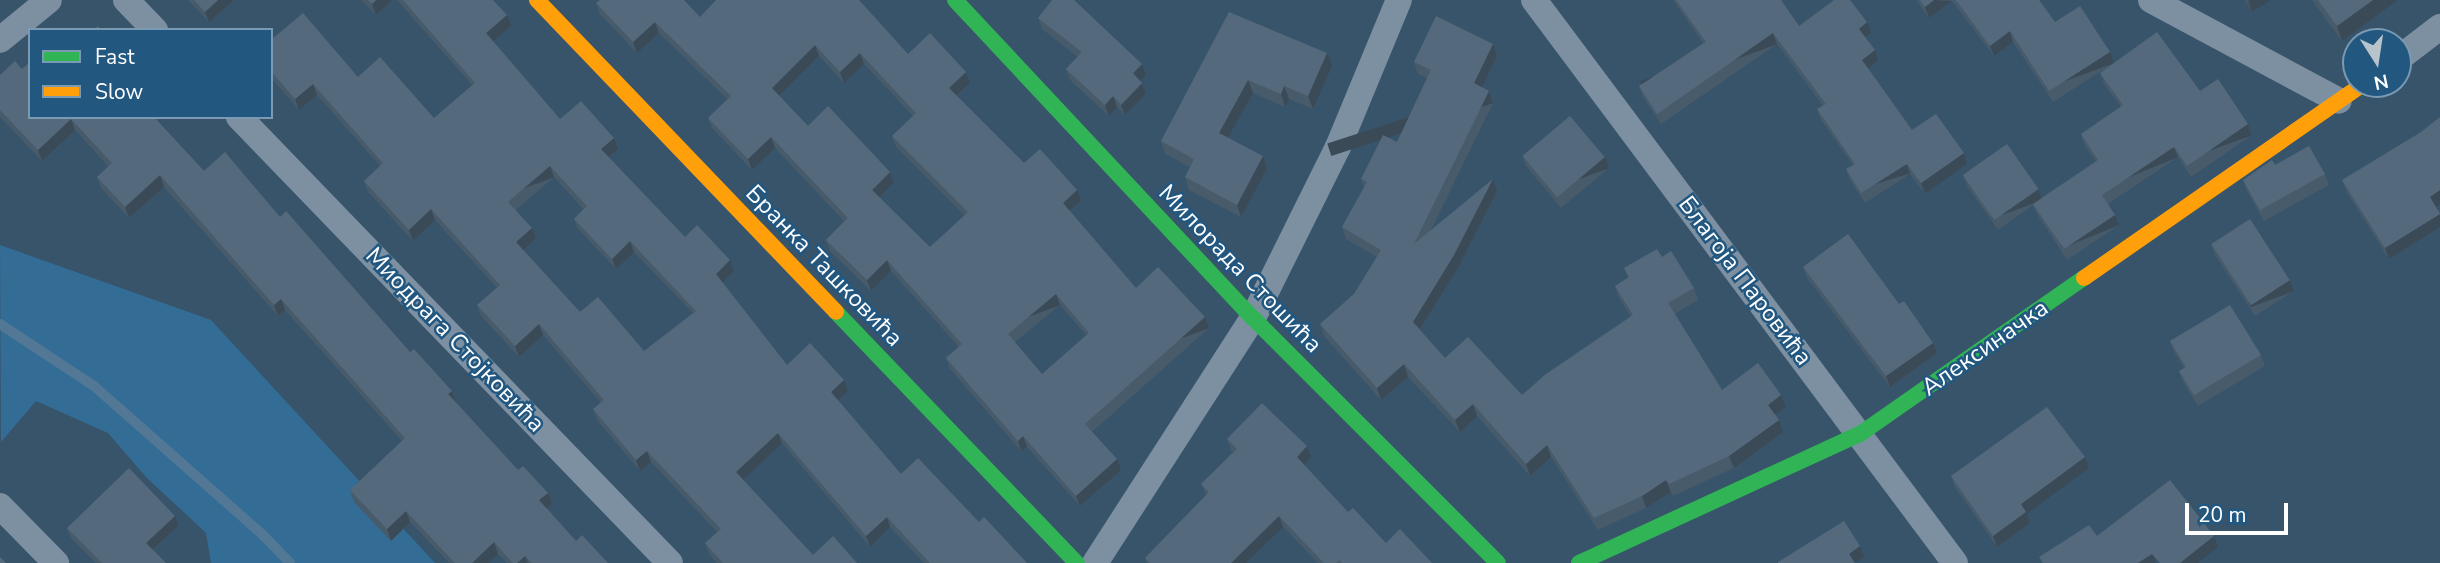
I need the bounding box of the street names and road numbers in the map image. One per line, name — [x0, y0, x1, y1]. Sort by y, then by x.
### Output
street label: Бранка Ташковића — [739, 179, 909, 353]
street label: Милорада Стошића — [1152, 179, 1328, 359]
street label: Благоја Паровића — [1672, 191, 1818, 371]
street label: Миодрага Стојковића — [359, 242, 551, 438]
street label: Алексиначка — [1916, 294, 2054, 402]

